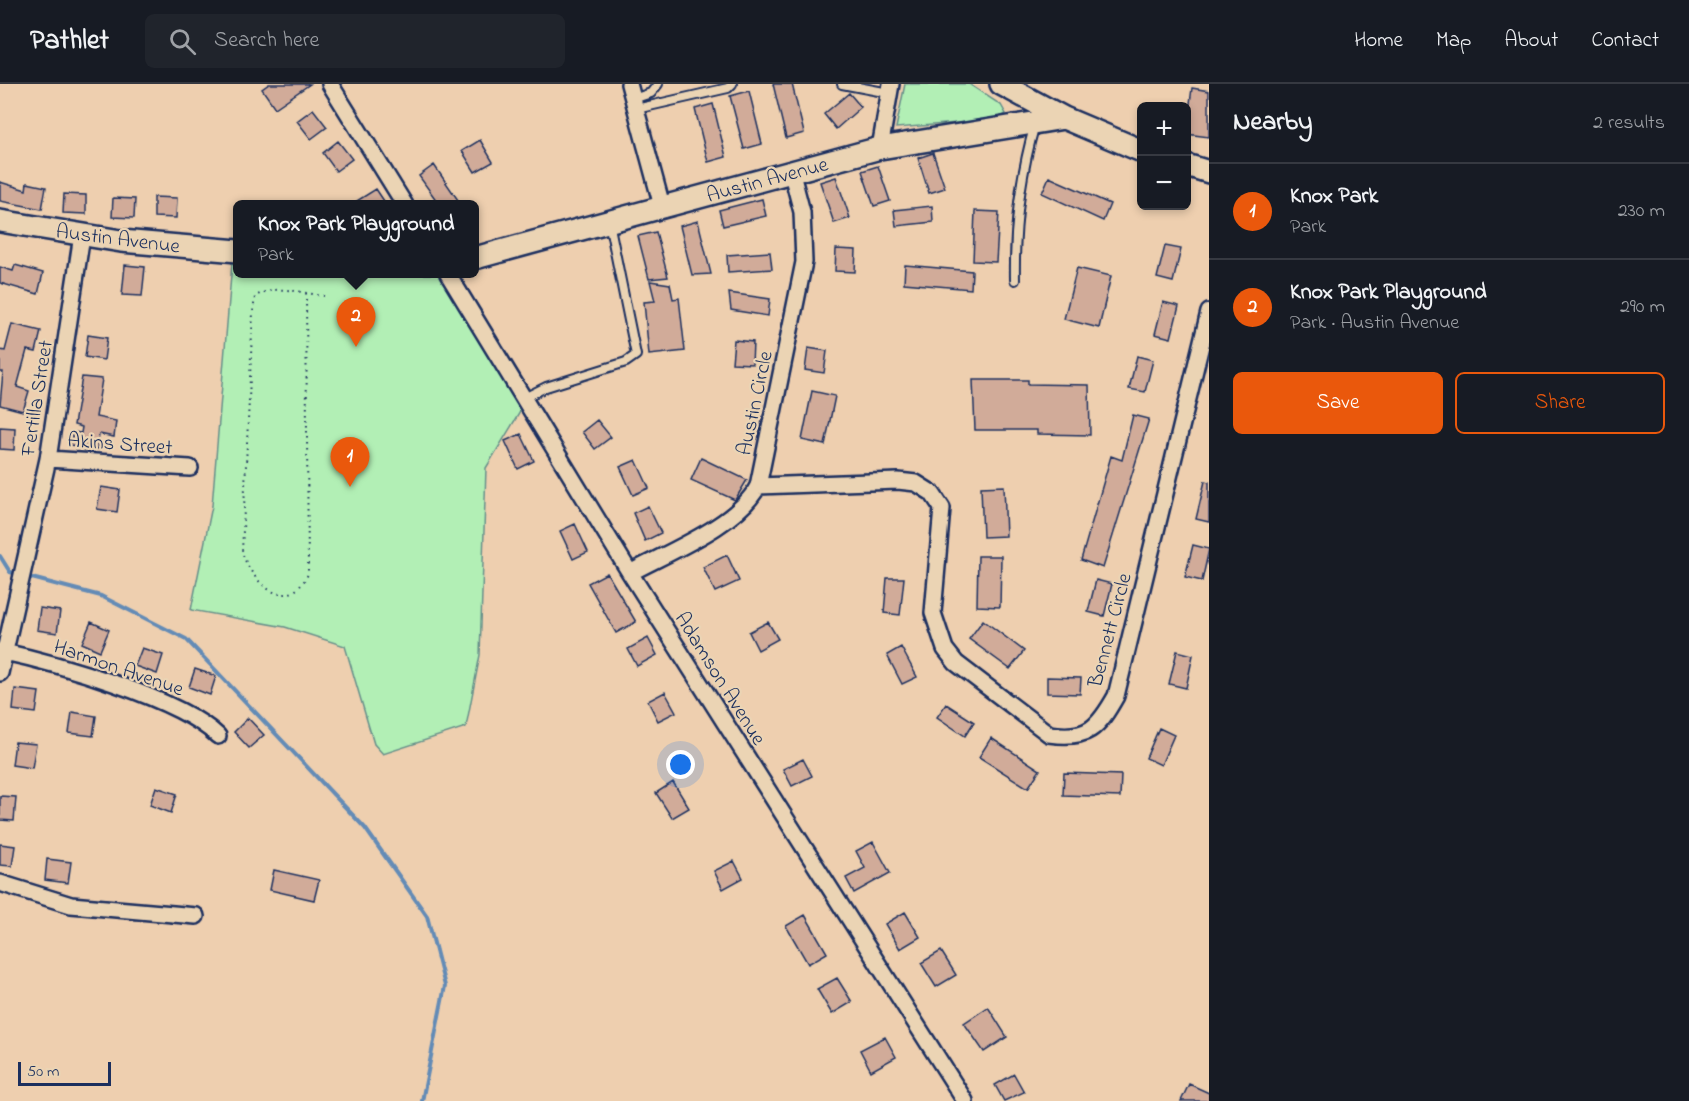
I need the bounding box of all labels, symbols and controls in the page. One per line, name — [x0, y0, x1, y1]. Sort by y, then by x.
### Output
search box — [145, 14, 565, 68]
text: Pathlet — [30, 21, 109, 62]
icon: search — [166, 25, 199, 58]
text: Search here — [214, 25, 319, 57]
text: Home — [1354, 26, 1403, 56]
text: Map — [1436, 26, 1471, 56]
text: About — [1504, 26, 1558, 56]
text: Contact — [1591, 26, 1659, 56]
map controls — [1137, 102, 1191, 210]
button: + — [1137, 102, 1191, 156]
text: Nearby — [1233, 104, 1312, 142]
text: 2 results — [1593, 109, 1665, 138]
street label: Austin Avenue — [703, 150, 832, 212]
button: − — [1137, 156, 1191, 210]
text: Knox Park — [1290, 181, 1378, 213]
text: 1 — [1249, 197, 1256, 226]
text: 230 m — [1618, 197, 1665, 226]
popup — [233, 200, 479, 278]
text: Knox Park Playground — [258, 209, 454, 241]
text: Park — [1290, 213, 1326, 242]
street label: Austin Avenue — [54, 217, 182, 263]
text: Park — [258, 241, 294, 270]
text: Knox Park Playground — [1290, 277, 1487, 309]
text: 2 — [1248, 293, 1257, 322]
text: 290 m — [1620, 293, 1665, 322]
pin: 2 — [336, 298, 376, 347]
text: Park · Austin Avenue — [1290, 309, 1459, 338]
street label: Fertilla Street — [14, 338, 62, 459]
street label: Austin Circle — [730, 348, 782, 458]
button: Save — [1233, 372, 1443, 434]
button: Share — [1455, 372, 1665, 434]
street label: Akins Street — [66, 426, 173, 464]
pin: 1 — [330, 438, 370, 487]
street label: Bennett Circle — [1081, 570, 1141, 692]
street label: Adamson Avenue — [666, 606, 773, 752]
street label: Harmon Avenue — [49, 633, 188, 705]
your location — [666, 750, 695, 779]
scale bar — [18, 1059, 111, 1086]
text: 50 m — [27, 1060, 59, 1084]

